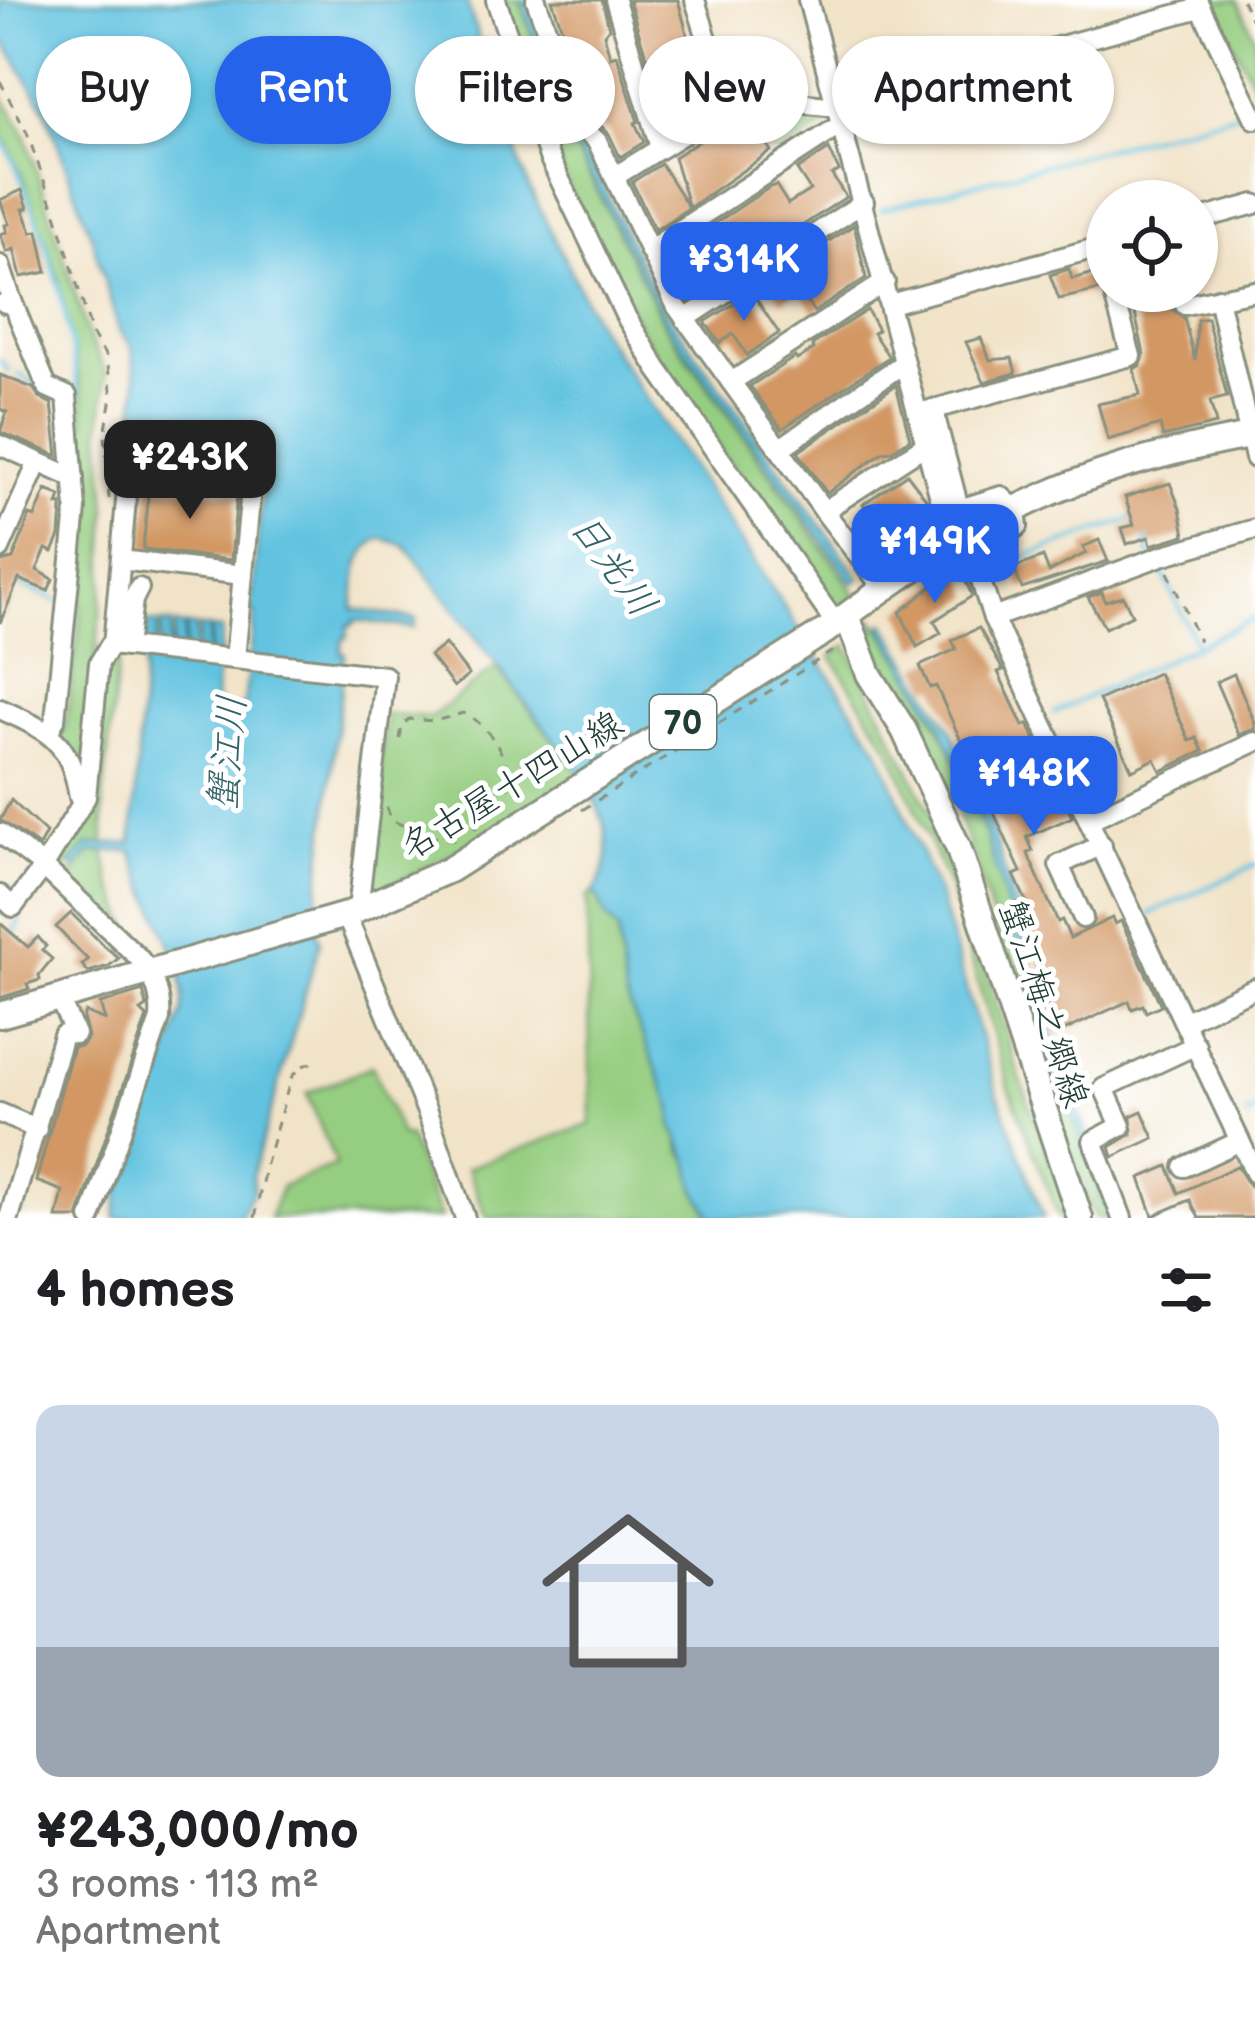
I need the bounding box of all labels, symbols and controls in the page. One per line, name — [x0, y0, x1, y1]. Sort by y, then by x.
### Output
chip: Buy — [36, 36, 191, 144]
chip: Rent — [215, 36, 391, 144]
chip: Filters — [415, 36, 615, 144]
chip: New — [639, 36, 808, 144]
chip: Apartment — [832, 36, 1114, 144]
map controls — [1086, 180, 1218, 312]
button: locate — [1086, 180, 1218, 312]
pin: ¥314K — [660, 222, 828, 324]
text: ¥314K — [688, 237, 800, 284]
pin: ¥243K — [106, 420, 274, 522]
text: ¥243K — [131, 435, 249, 482]
water label: 日光川 — [559, 504, 665, 627]
pin: ¥149K — [851, 504, 1019, 606]
text: ¥149K — [879, 519, 991, 566]
water label: 蟹江川 — [200, 693, 257, 814]
road number: 70 — [650, 695, 716, 749]
street label: 名古屋十四山線 — [393, 703, 631, 869]
pin: ¥148K — [950, 736, 1118, 838]
text: ¥148K — [977, 751, 1091, 798]
street label: 蟹江梅之郷線 — [989, 894, 1096, 1113]
icon: filters — [1153, 1257, 1219, 1323]
text: 4 homes — [36, 1260, 235, 1321]
icon: home — [520, 1483, 736, 1699]
text: ¥243,000/mo — [36, 1801, 359, 1862]
text: 3 rooms · 113 m² — [36, 1862, 319, 1909]
text: Apartment — [36, 1909, 220, 1956]

